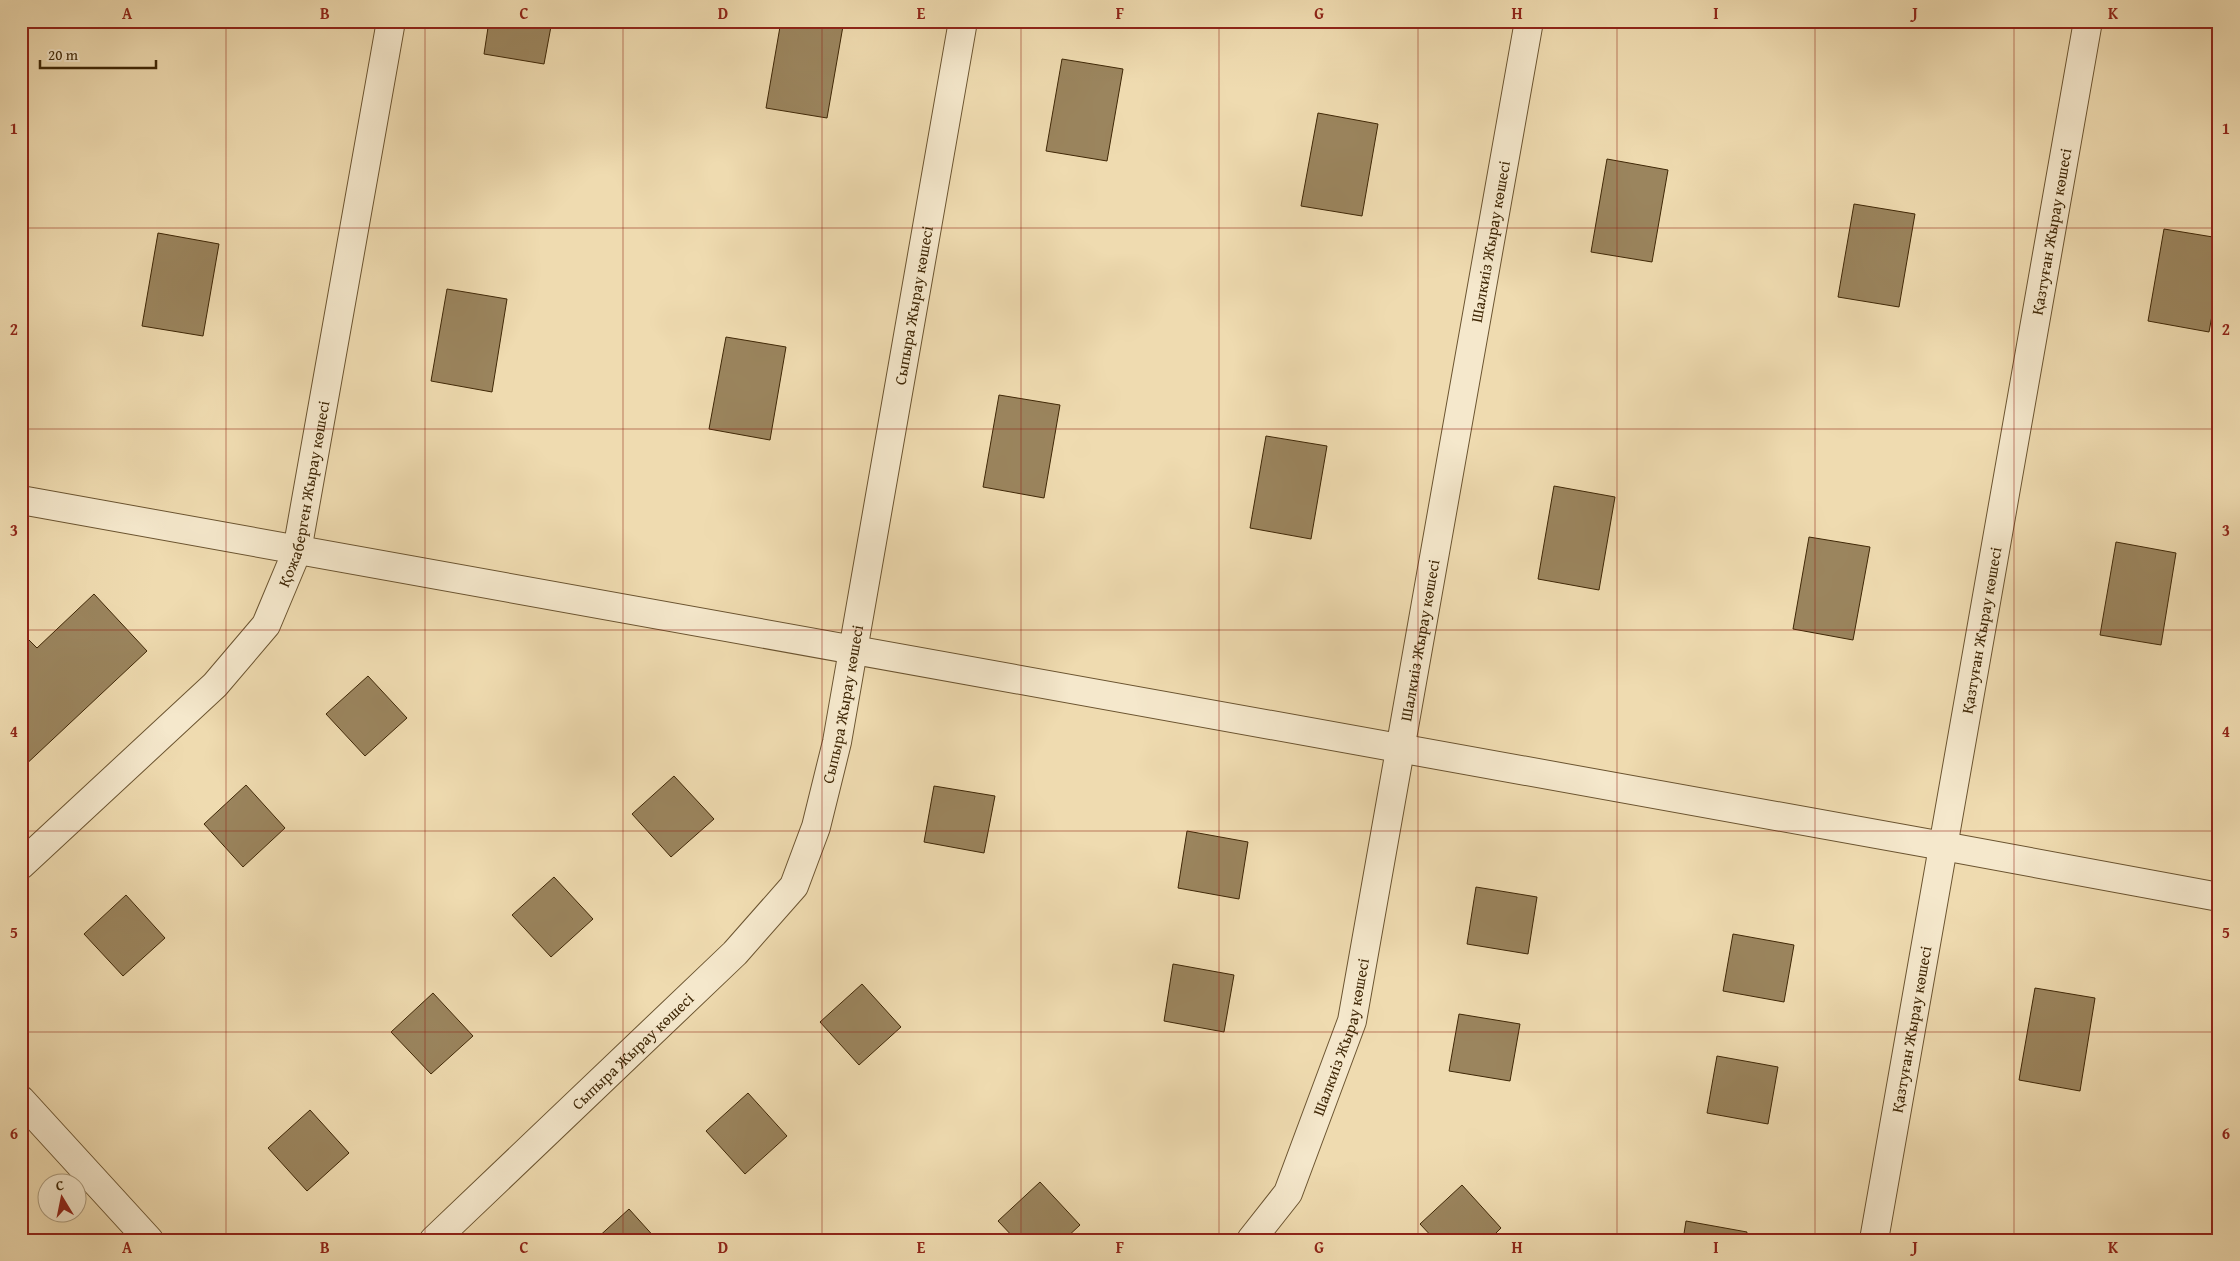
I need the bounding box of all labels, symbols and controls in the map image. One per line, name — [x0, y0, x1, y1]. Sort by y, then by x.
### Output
text: A — [122, 1, 133, 25]
text: B — [320, 1, 330, 25]
text: C — [519, 1, 529, 25]
text: D — [718, 1, 728, 25]
text: E — [917, 1, 926, 25]
text: F — [1116, 1, 1124, 25]
text: G — [1314, 1, 1324, 25]
text: H — [1511, 1, 1523, 25]
text: I — [1713, 1, 1719, 25]
text: J — [1909, 1, 1918, 25]
text: K — [2108, 1, 2119, 25]
scale bar — [40, 38, 156, 70]
text: 20 m — [48, 44, 79, 65]
text: 1 — [10, 116, 18, 140]
text: 1 — [2222, 116, 2230, 140]
street label: Қазтуған Жырау көшесі — [2025, 146, 2078, 317]
street label: Шалкиіз Жырау көшесі — [1464, 158, 1516, 324]
street label: Сыпыра Жырау көшесі — [888, 223, 939, 387]
text: 2 — [10, 317, 18, 341]
text: 2 — [2222, 317, 2230, 341]
street label: Қожаберген Жырау көшесі — [271, 398, 336, 590]
text: 3 — [10, 518, 18, 542]
text: 3 — [2222, 518, 2230, 542]
street label: Қазтуған Жырау көшесі — [1955, 545, 2008, 716]
street label: Шалкиіз Жырау көшесі — [1393, 557, 1446, 723]
street label: Сыпыра Жырау көшесі — [815, 622, 869, 786]
text: 4 — [10, 719, 18, 743]
text: 4 — [2222, 719, 2230, 743]
text: 5 — [10, 920, 18, 944]
text: 5 — [2222, 920, 2230, 944]
street label: Қазтуған Жырау көшесі — [1885, 943, 1938, 1114]
street label: Шалкиіз Жырау көшесі — [1306, 956, 1375, 1119]
street label: Сыпыра Жырау көшесі — [566, 986, 699, 1115]
text: 6 — [10, 1121, 18, 1145]
text: 6 — [2222, 1121, 2230, 1145]
north arrow — [38, 1174, 88, 1224]
text: С — [54, 1175, 65, 1196]
text: A — [122, 1235, 133, 1259]
text: B — [320, 1235, 330, 1259]
text: C — [519, 1235, 529, 1259]
text: D — [718, 1235, 728, 1259]
text: E — [917, 1235, 926, 1259]
text: F — [1116, 1235, 1124, 1259]
text: G — [1314, 1235, 1324, 1259]
text: H — [1511, 1235, 1523, 1259]
text: I — [1713, 1235, 1719, 1259]
text: J — [1909, 1235, 1918, 1259]
text: K — [2108, 1235, 2119, 1259]

